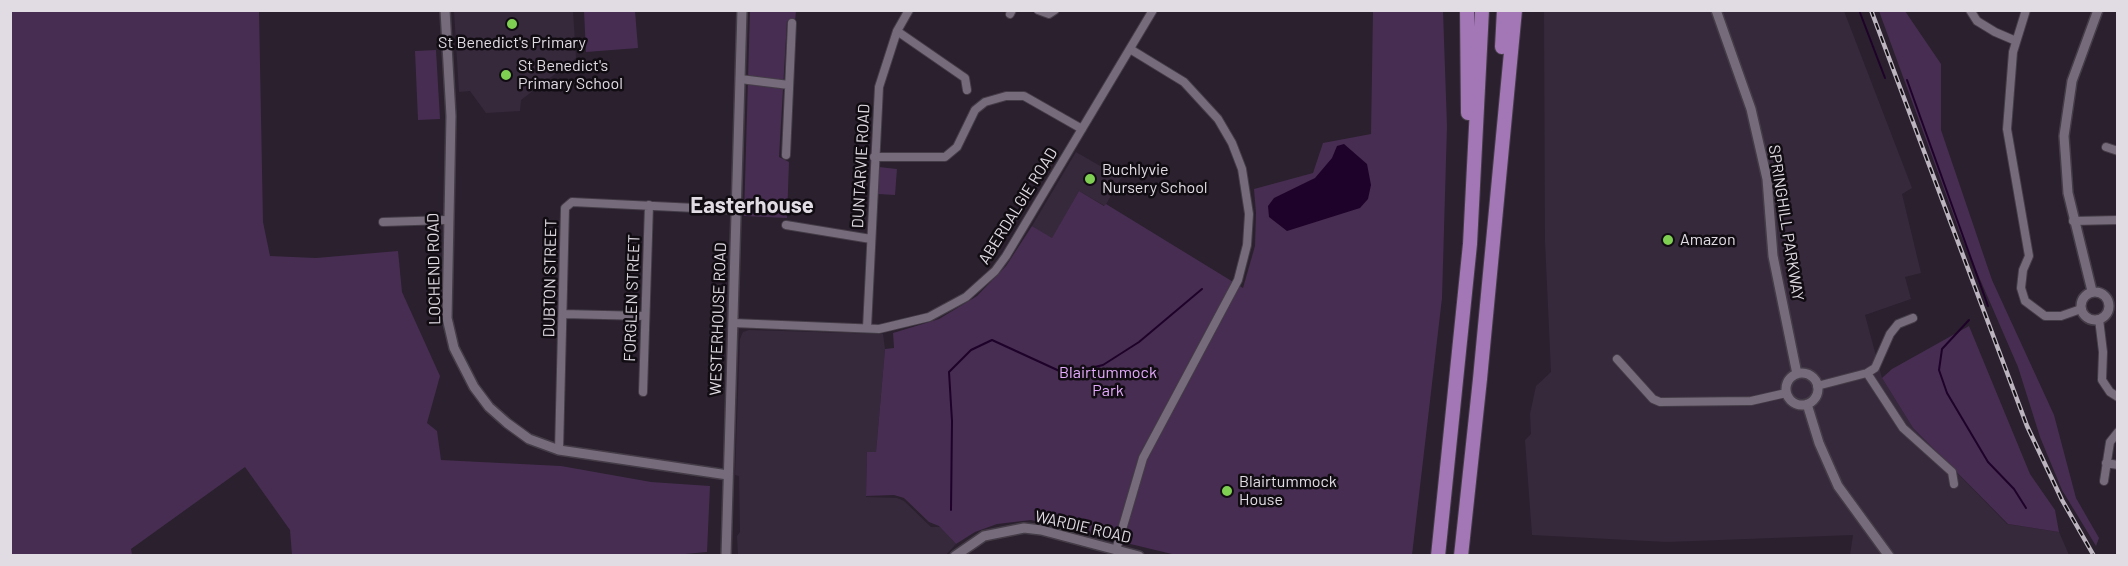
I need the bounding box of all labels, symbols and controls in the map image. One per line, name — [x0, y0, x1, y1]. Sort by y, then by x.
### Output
marker: St Benedict's Primary — [505, 17, 519, 31]
place label: St Benedict's Primary — [438, 33, 586, 53]
place label: St Benedict's Primary School — [518, 56, 623, 94]
marker: St Benedict's Primary School — [499, 68, 513, 82]
street label: DUNTARVIE ROAD — [848, 103, 874, 229]
street label: ABERDALGIE ROAD — [974, 144, 1062, 268]
street label: SPRINGHILL PARKWAY — [1764, 144, 1808, 302]
place label: Buchlyvie Nursery School — [1102, 160, 1208, 198]
marker: Buchlyvie Nursery School — [1083, 172, 1097, 186]
district label: Easterhouse — [690, 193, 814, 219]
street label: LOCHEND ROAD — [423, 213, 445, 325]
street label: DUBTON STREET — [539, 218, 561, 338]
place label: Amazon — [1680, 230, 1736, 250]
marker: Amazon — [1661, 233, 1675, 247]
street label: FORGLEN STREET — [620, 234, 644, 362]
street label: WESTERHOUSE ROAD — [706, 242, 730, 396]
park label: Blairtummock Park — [1059, 363, 1157, 401]
place label: Blairtummock House — [1239, 472, 1337, 510]
marker: Blairtummock House — [1220, 484, 1234, 498]
street label: WARDIE ROAD — [1033, 507, 1133, 547]

